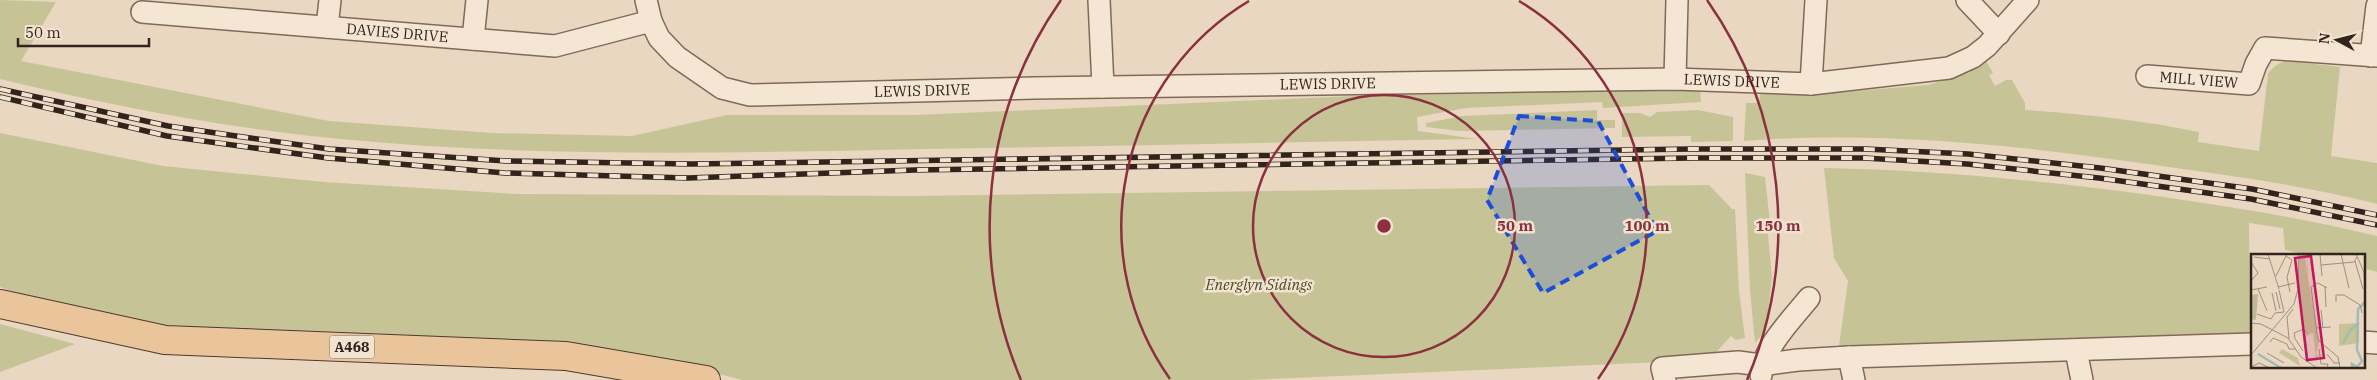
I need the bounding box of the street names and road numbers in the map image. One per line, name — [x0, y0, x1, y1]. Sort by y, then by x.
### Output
street label: DAVIES DRIVE — [345, 19, 449, 46]
street label: MILL VIEW — [2159, 67, 2239, 92]
street label: LEWIS DRIVE — [1683, 69, 1780, 92]
street label: LEWIS DRIVE — [1280, 73, 1376, 94]
street label: LEWIS DRIVE — [874, 80, 970, 101]
road number: A468 — [330, 336, 374, 358]

